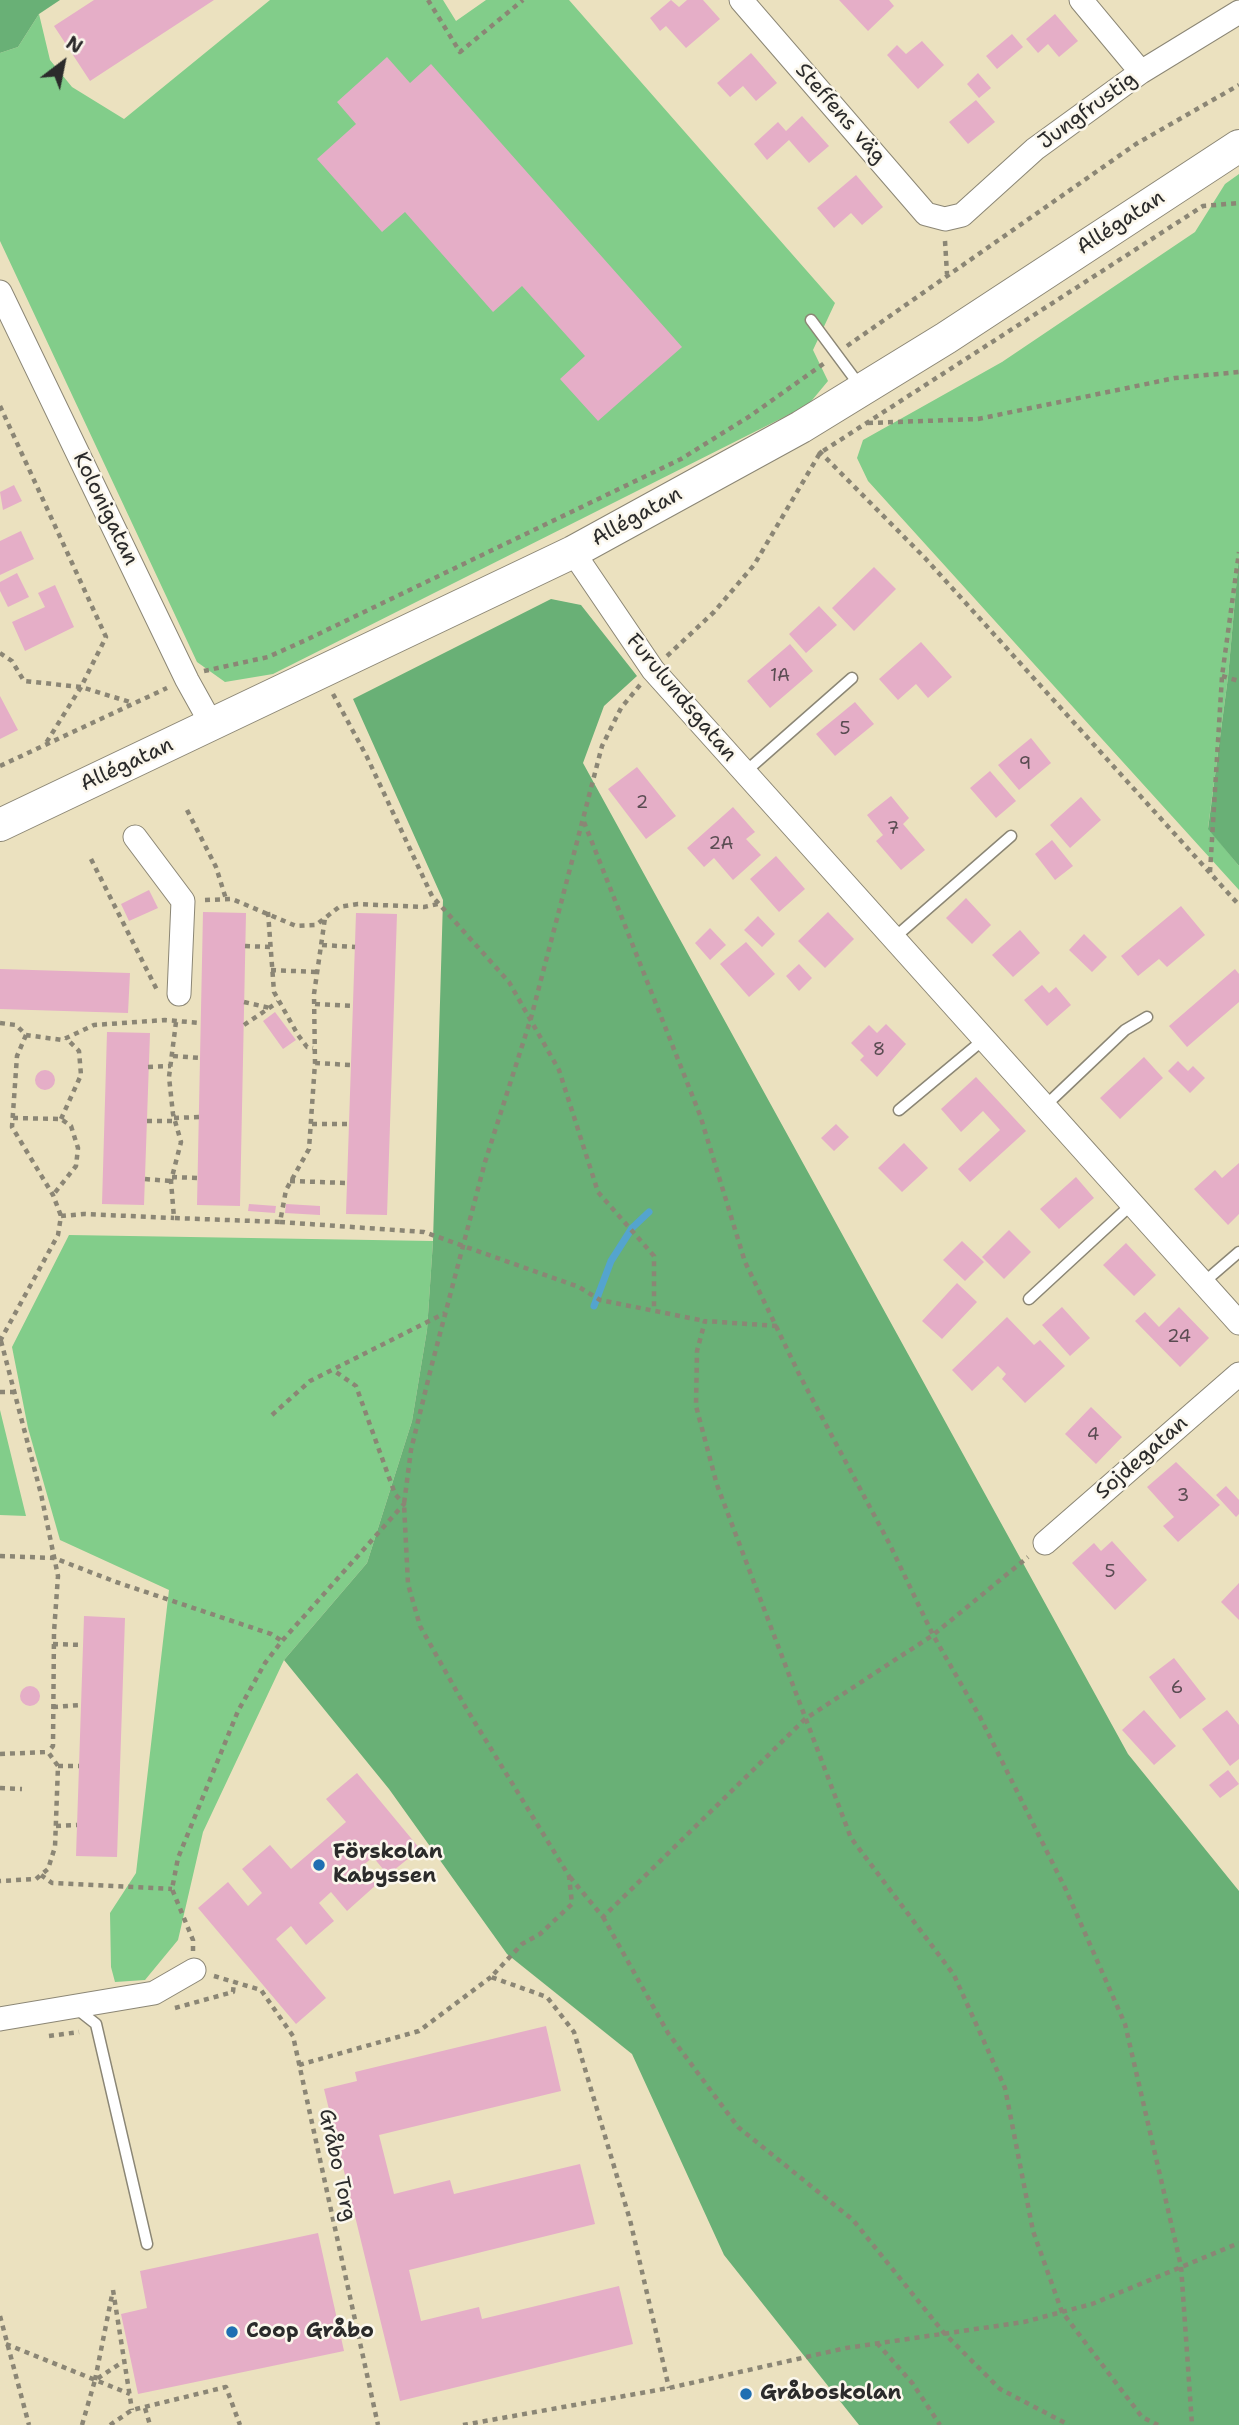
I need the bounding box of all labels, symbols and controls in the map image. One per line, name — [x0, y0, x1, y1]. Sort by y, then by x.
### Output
north arrow — [28, 28, 98, 98]
text: N — [61, 30, 87, 59]
street label: Steffens väg — [789, 59, 891, 169]
street label: Jungfrustig — [1034, 67, 1142, 155]
street label: Allégatan — [1072, 185, 1170, 261]
street label: Kolonigatan — [67, 448, 143, 570]
street label: Allégatan — [587, 482, 687, 552]
street label: Furulundsgatan — [620, 629, 742, 767]
house number: 1A — [770, 665, 790, 687]
house number: 5 — [839, 718, 851, 740]
street label: Allégatan — [77, 733, 177, 797]
house number: 9 — [1019, 753, 1031, 775]
house number: 2 — [636, 792, 648, 814]
house number: 7 — [887, 818, 899, 840]
house number: 2A — [709, 833, 733, 855]
house number: 8 — [873, 1039, 885, 1061]
house number: 24 — [1167, 1326, 1191, 1348]
street label: Sojdegatan — [1091, 1411, 1193, 1505]
house number: 4 — [1087, 1424, 1099, 1446]
house number: 3 — [1177, 1485, 1189, 1507]
house number: 5 — [1104, 1561, 1116, 1583]
house number: 6 — [1171, 1677, 1183, 1699]
place label: Förskolan Kabyssen — [333, 1840, 443, 1890]
marker: Förskolan Kabyssen — [311, 1857, 327, 1873]
street label: Gråbo Torg — [313, 2106, 361, 2224]
place label: Coop Gråbo — [246, 2319, 374, 2345]
marker: Coop Gråbo — [224, 2324, 240, 2340]
place label: Gråboskolan — [760, 2381, 901, 2407]
marker: Gråboskolan — [738, 2386, 754, 2402]

